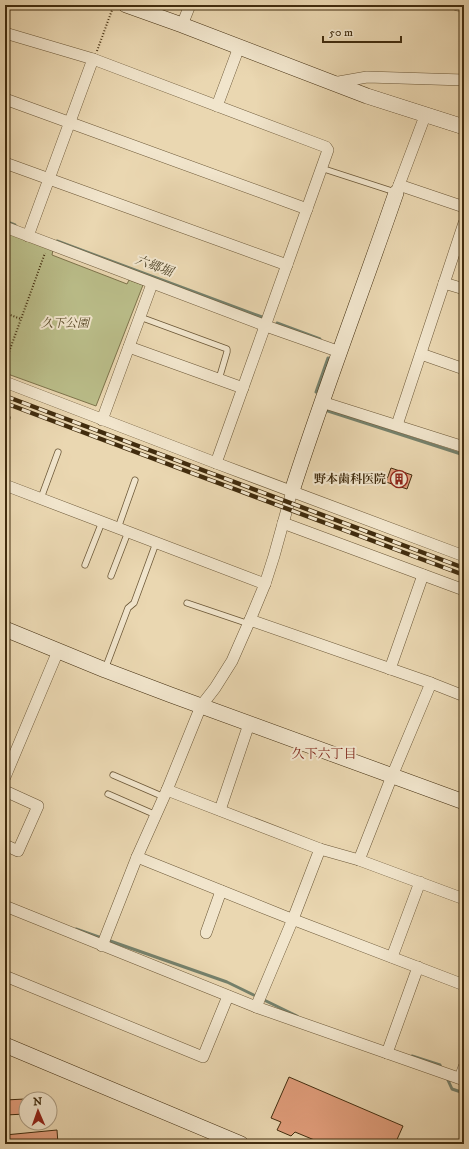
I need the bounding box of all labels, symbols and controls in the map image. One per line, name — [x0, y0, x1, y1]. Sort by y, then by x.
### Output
scale bar — [323, 18, 401, 44]
text: 50 m — [329, 25, 353, 40]
water label: 六郷堀 — [133, 252, 177, 281]
park label: 久下公園 — [41, 316, 91, 331]
building icon: 野本歯科医院 — [389, 469, 409, 489]
place label: 野本歯科医院 — [314, 472, 386, 487]
district label: 久下六丁目 — [291, 746, 357, 762]
north arrow — [18, 1091, 58, 1131]
text: N — [33, 1095, 42, 1109]

